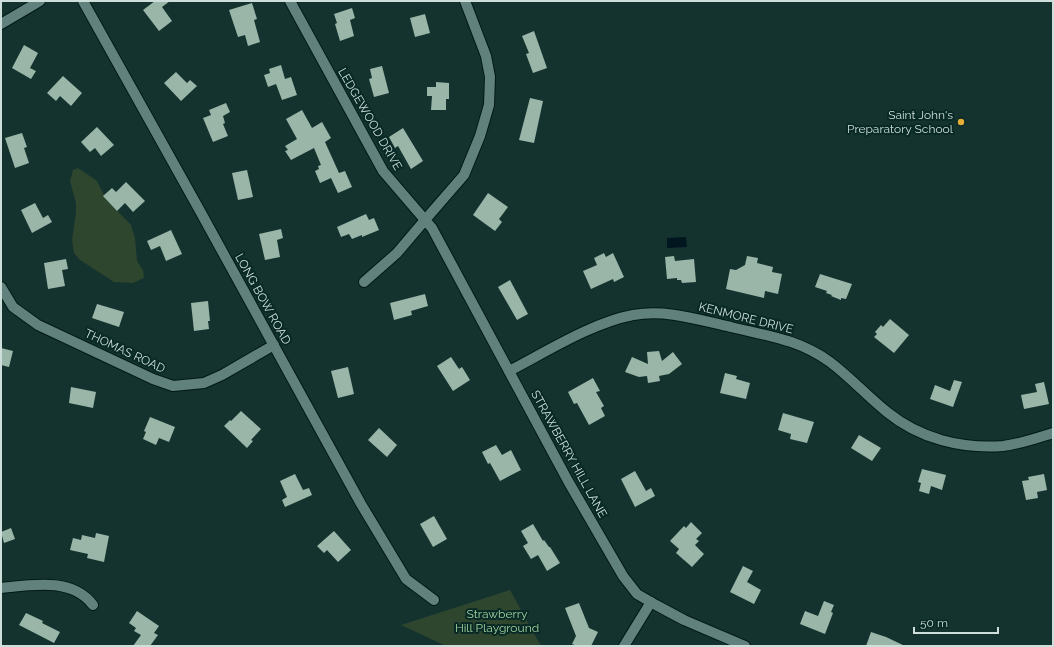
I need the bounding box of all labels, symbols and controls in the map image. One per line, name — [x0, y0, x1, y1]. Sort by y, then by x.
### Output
street label: LEDGEWOOD DRIVE — [335, 65, 405, 173]
place label: Saint John's Preparatory School — [847, 108, 954, 136]
marker: Saint John's Preparatory School — [956, 117, 966, 127]
street label: LONG BOW ROAD — [232, 251, 294, 347]
street label: KENMORE DRIVE — [697, 299, 795, 337]
street label: THOMAS ROAD — [82, 326, 168, 376]
street label: STRAWBERRY HILL LANE — [528, 388, 610, 520]
park label: Strawberry Hill Playground — [455, 607, 539, 635]
scale bar — [914, 609, 998, 635]
text: 50 m — [920, 616, 948, 630]

